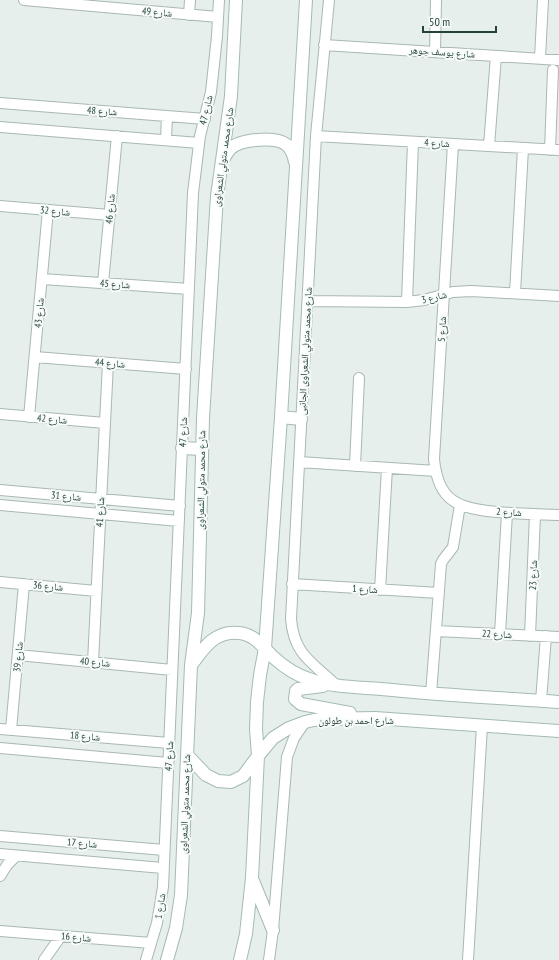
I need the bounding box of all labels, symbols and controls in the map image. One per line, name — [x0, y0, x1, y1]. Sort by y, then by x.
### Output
street label: شارع 49 — [141, 4, 173, 20]
scale bar — [423, 8, 496, 34]
text: 50 m — [429, 14, 450, 29]
street label: شارع يوسف جوهر — [407, 43, 476, 61]
street label: شارع 47 — [196, 93, 216, 126]
street label: شارع 48 — [87, 103, 118, 119]
street label: شارع محمد متولي الشعراوى — [210, 106, 238, 208]
street label: شارع 4 — [424, 136, 451, 150]
street label: شارع 46 — [102, 193, 118, 225]
street label: شارع 32 — [39, 203, 71, 219]
street label: شارع 45 — [100, 276, 131, 292]
street label: شارع محمد متولي الشعراوى الجانبى — [295, 286, 316, 415]
street label: شارع 3 — [420, 287, 448, 306]
street label: شارع 43 — [31, 297, 47, 329]
street label: شارع 5 — [435, 315, 449, 342]
street label: شارع 44 — [94, 355, 126, 371]
street label: شارع 42 — [36, 411, 68, 427]
street label: شارع 47 — [176, 416, 190, 447]
street label: شارع محمد متولي الشعراوى — [194, 430, 210, 530]
street label: شارع 31 — [50, 488, 82, 504]
street label: شارع 41 — [93, 496, 107, 527]
street label: شارع 2 — [496, 505, 523, 519]
street label: شارع 23 — [526, 559, 540, 590]
street label: شارع 36 — [32, 578, 64, 594]
street label: شارع 1 — [352, 582, 379, 596]
street label: شارع 22 — [482, 627, 513, 641]
street label: شارع 39 — [10, 641, 26, 673]
street label: شارع 40 — [79, 654, 111, 670]
street label: شارع احمد بن طولون — [318, 714, 394, 727]
street label: شارع 18 — [69, 728, 101, 744]
street label: شارع 47 — [162, 740, 176, 771]
street label: شارع محمد متولي الشعراوى — [177, 753, 195, 854]
street label: شارع 17 — [66, 835, 98, 851]
street label: شارع 1 — [152, 892, 168, 920]
street label: شارع 16 — [60, 929, 92, 945]

